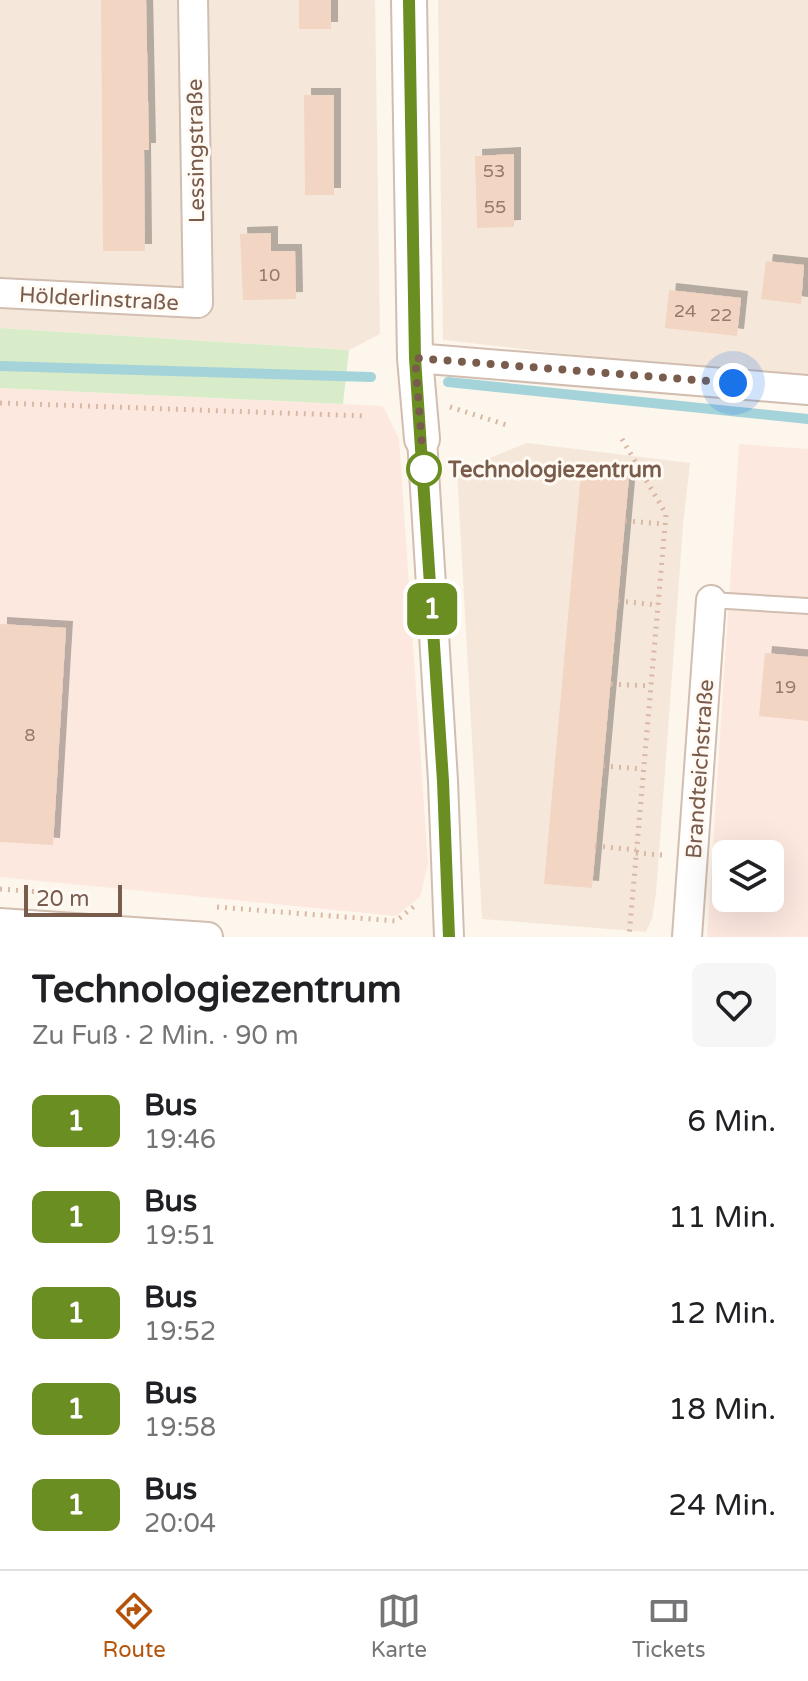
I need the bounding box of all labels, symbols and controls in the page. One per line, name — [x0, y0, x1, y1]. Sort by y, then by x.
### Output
street label: Lessingstraße — [182, 79, 210, 223]
house number: 53 — [483, 160, 505, 182]
house number: 55 — [484, 196, 506, 218]
house number: 10 — [258, 264, 280, 286]
street label: Hölderlinstraße — [18, 282, 179, 316]
house number: 24 — [674, 300, 696, 322]
house number: 22 — [710, 304, 732, 326]
your location — [713, 363, 753, 403]
marker: Technologiezentrum — [407, 452, 441, 486]
place label: Technologiezentrum — [447, 457, 662, 483]
line badge: 1 — [406, 583, 458, 635]
text: 1 — [423, 592, 441, 626]
house number: 19 — [774, 676, 796, 698]
street label: Brandteichstraße — [681, 678, 719, 860]
house number: 8 — [24, 724, 36, 746]
map controls — [712, 840, 784, 912]
button: layers — [712, 840, 784, 912]
scale bar — [24, 881, 122, 917]
text: 20 m — [36, 886, 90, 912]
button: heart — [692, 963, 776, 1047]
text: Technologiezentrum — [32, 967, 402, 1013]
text: Zu Fuß · 2 Min. · 90 m — [32, 1020, 299, 1051]
text: Bus — [144, 1087, 197, 1124]
text: 6 Min. — [687, 1103, 776, 1140]
text: 1 — [67, 1104, 85, 1138]
text: 19:46 — [144, 1124, 216, 1155]
text: Bus — [144, 1183, 197, 1220]
text: 11 Min. — [668, 1199, 776, 1236]
text: 1 — [67, 1200, 85, 1234]
text: 19:51 — [144, 1220, 216, 1251]
text: Bus — [144, 1279, 197, 1316]
text: 12 Min. — [668, 1295, 776, 1332]
text: 1 — [67, 1296, 85, 1330]
text: 19:52 — [144, 1316, 216, 1347]
text: Bus — [144, 1375, 197, 1412]
text: 18 Min. — [668, 1391, 776, 1428]
text: 1 — [67, 1392, 85, 1426]
text: 19:58 — [144, 1412, 216, 1443]
text: Bus — [144, 1471, 197, 1508]
text: 24 Min. — [668, 1487, 776, 1524]
text: 1 — [67, 1488, 85, 1522]
text: 20:04 — [144, 1508, 216, 1539]
tab: Route — [103, 1589, 166, 1663]
tab: Karte — [371, 1589, 427, 1663]
tab: Tickets — [632, 1589, 705, 1663]

